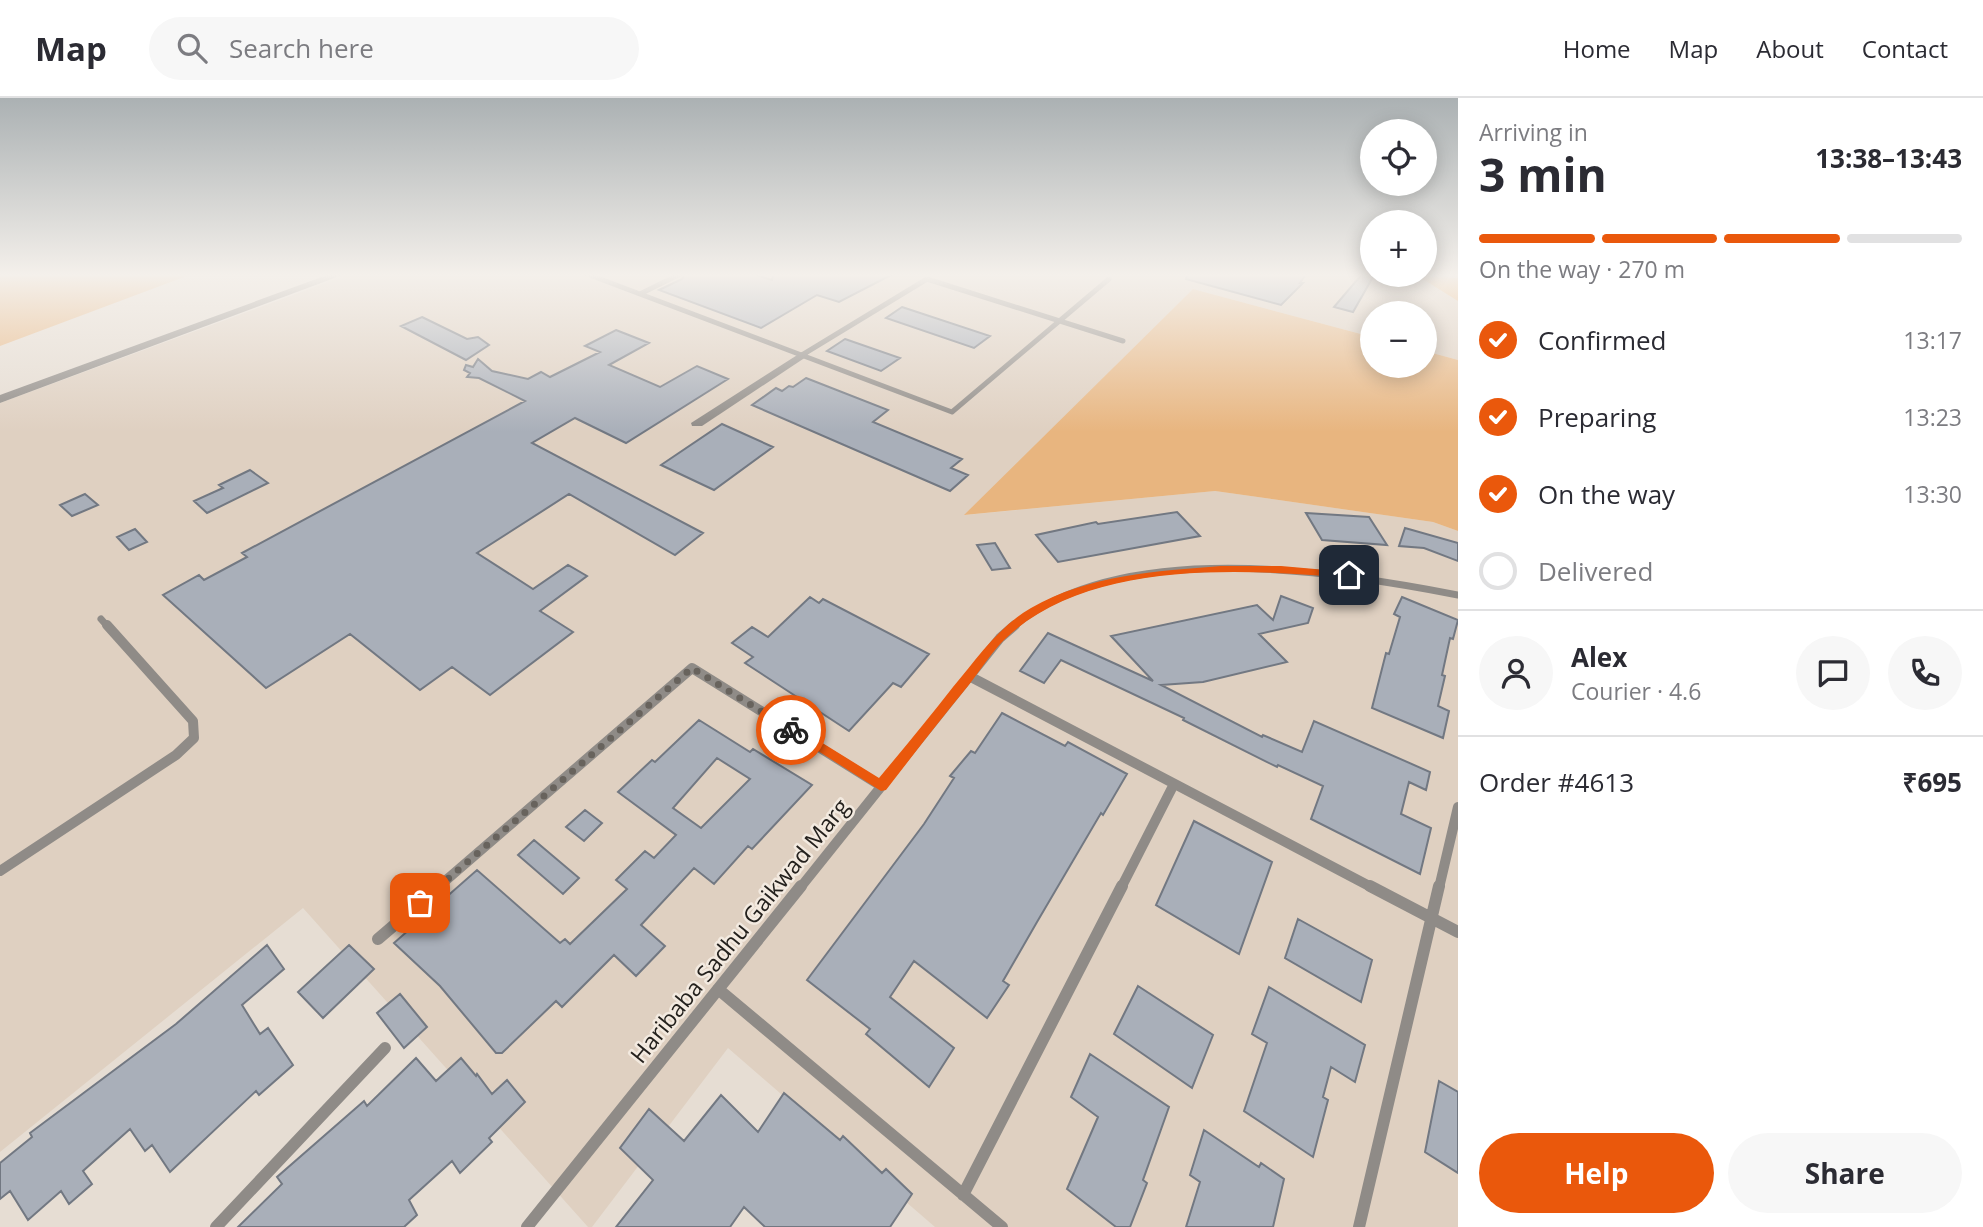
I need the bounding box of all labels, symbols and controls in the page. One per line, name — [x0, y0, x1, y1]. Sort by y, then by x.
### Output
search box — [149, 17, 639, 80]
text: Map — [35, 26, 107, 71]
icon: search — [173, 29, 211, 67]
text: Search here — [229, 30, 374, 66]
text: Home — [1563, 32, 1631, 65]
text: Map — [1669, 32, 1718, 65]
text: About — [1756, 32, 1824, 65]
text: Contact — [1862, 32, 1948, 65]
text: Arriving in — [1479, 116, 1588, 148]
map controls — [1360, 119, 1437, 378]
button: locate — [1360, 119, 1437, 196]
text: 13:38–13:43 — [1815, 140, 1962, 176]
text: 3 min — [1479, 143, 1607, 205]
button: + — [1360, 210, 1437, 287]
text: On the way · 270 m — [1479, 253, 1685, 285]
button: − — [1360, 301, 1437, 378]
icon: check — [1479, 321, 1517, 359]
text: Confirmed — [1538, 322, 1666, 358]
text: 13:17 — [1903, 324, 1962, 356]
icon: check — [1479, 398, 1517, 436]
text: Preparing — [1538, 399, 1656, 435]
text: 13:23 — [1903, 401, 1962, 433]
icon: check — [1479, 475, 1517, 513]
text: On the way — [1538, 476, 1675, 512]
text: 13:30 — [1903, 478, 1962, 510]
pin — [1319, 545, 1379, 605]
text: Delivered — [1538, 553, 1653, 589]
icon: home — [1330, 556, 1368, 594]
button: person — [1479, 636, 1553, 710]
button: chat — [1796, 636, 1870, 710]
button: phone — [1888, 636, 1962, 710]
text: Alex — [1571, 639, 1627, 675]
text: Courier · 4.6 — [1571, 675, 1701, 707]
courier — [756, 695, 826, 765]
icon: bike — [772, 711, 810, 749]
text: Order #4613 — [1479, 764, 1634, 800]
text: ₹695 — [1903, 764, 1962, 800]
street label: Haribaba Sadhu Gaikwad Marg — [622, 791, 856, 1069]
pin — [390, 873, 450, 933]
icon: bag — [401, 884, 439, 922]
button: Help — [1479, 1133, 1714, 1213]
button: Share — [1728, 1133, 1962, 1213]

